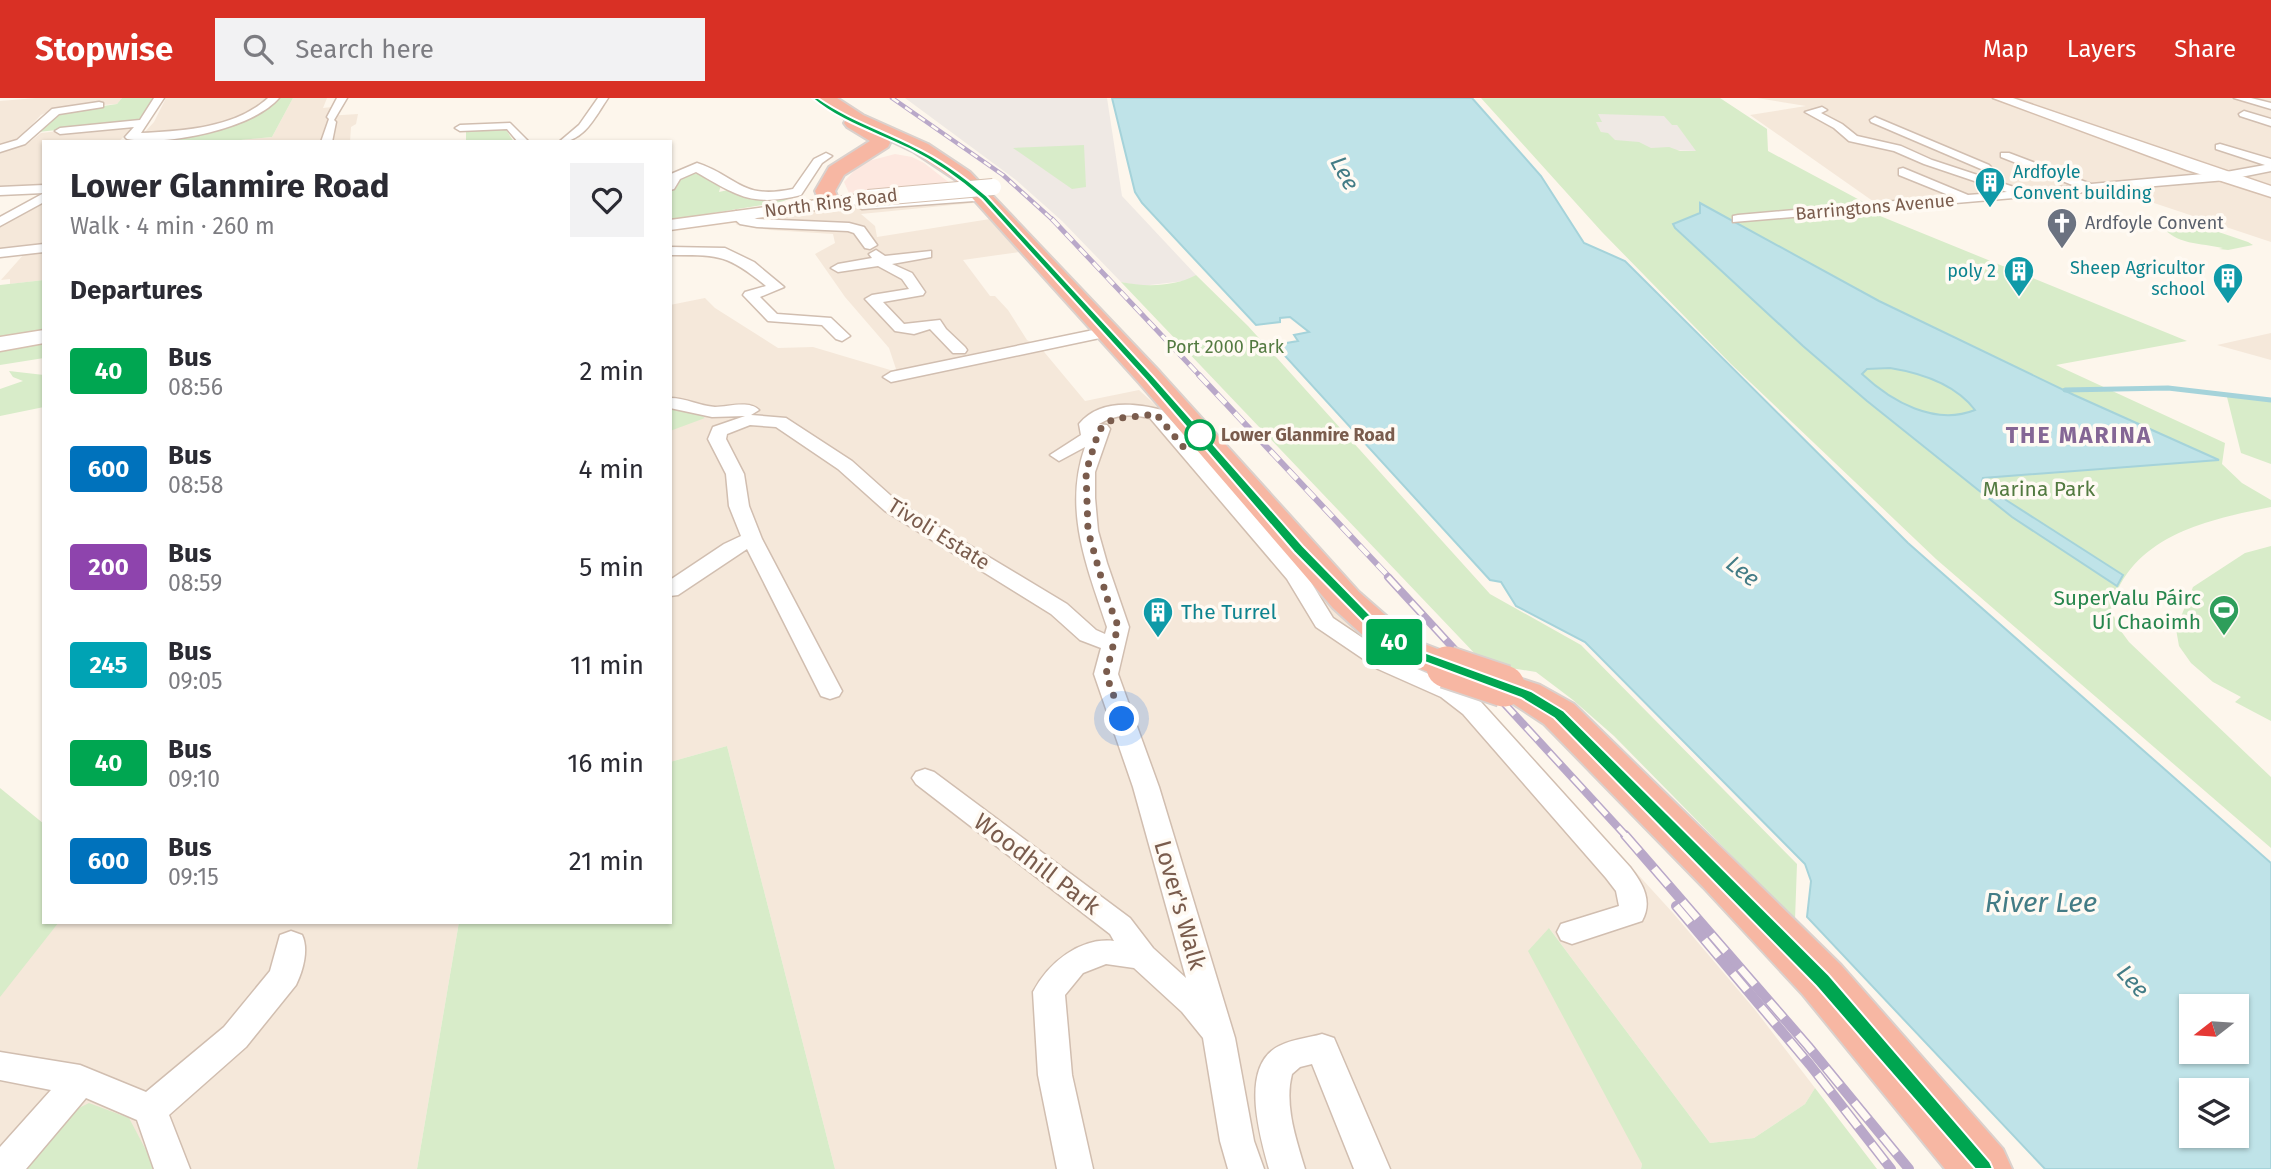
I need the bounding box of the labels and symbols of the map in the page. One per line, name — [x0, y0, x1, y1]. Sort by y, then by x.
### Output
water label: Lee — [1325, 151, 1365, 195]
place label: Ardfoyle Convent building — [2013, 161, 2152, 204]
building icon: Ardfoyle Convent building — [1973, 165, 2007, 209]
street label: North Ring Road — [763, 184, 899, 222]
street label: Barringtons Avenue — [1794, 189, 1956, 225]
church icon: Ardfoyle Convent — [2045, 206, 2079, 250]
place label: Ardfoyle Convent — [2085, 212, 2224, 234]
building icon: poly 2 — [2002, 254, 2036, 298]
place label: Sheep Agricultor school — [2070, 257, 2205, 300]
place label: poly 2 — [1947, 260, 1996, 282]
building icon: Sheep Agricultor school — [2211, 261, 2245, 305]
park label: Port 2000 Park — [1166, 336, 1285, 358]
marker: Lower Glanmire Road — [1185, 420, 1215, 450]
district label: THE MARINA — [2006, 421, 2152, 449]
place label: Lower Glanmire Road — [1221, 424, 1395, 446]
park label: Marina Park — [1983, 476, 2095, 502]
street label: Tivoli Estate — [883, 492, 995, 576]
water label: Lee — [1721, 549, 1765, 593]
place label: SuperValu Páirc Uí Chaoimh — [2053, 585, 2201, 635]
sports icon: SuperValu Páirc Uí Chaoimh — [2207, 593, 2241, 637]
building icon: The Turrel — [1141, 595, 1175, 639]
place label: The Turrel — [1181, 599, 1277, 625]
line badge: 40 — [1362, 619, 1426, 665]
your location — [1104, 701, 1139, 736]
street label: Woodhill Park — [968, 808, 1106, 921]
street label: Lover's Walk — [1148, 837, 1212, 974]
water label: River Lee — [1985, 886, 2097, 919]
water label: Lee — [2111, 959, 2155, 1003]
north arrow — [2179, 994, 2249, 1064]

